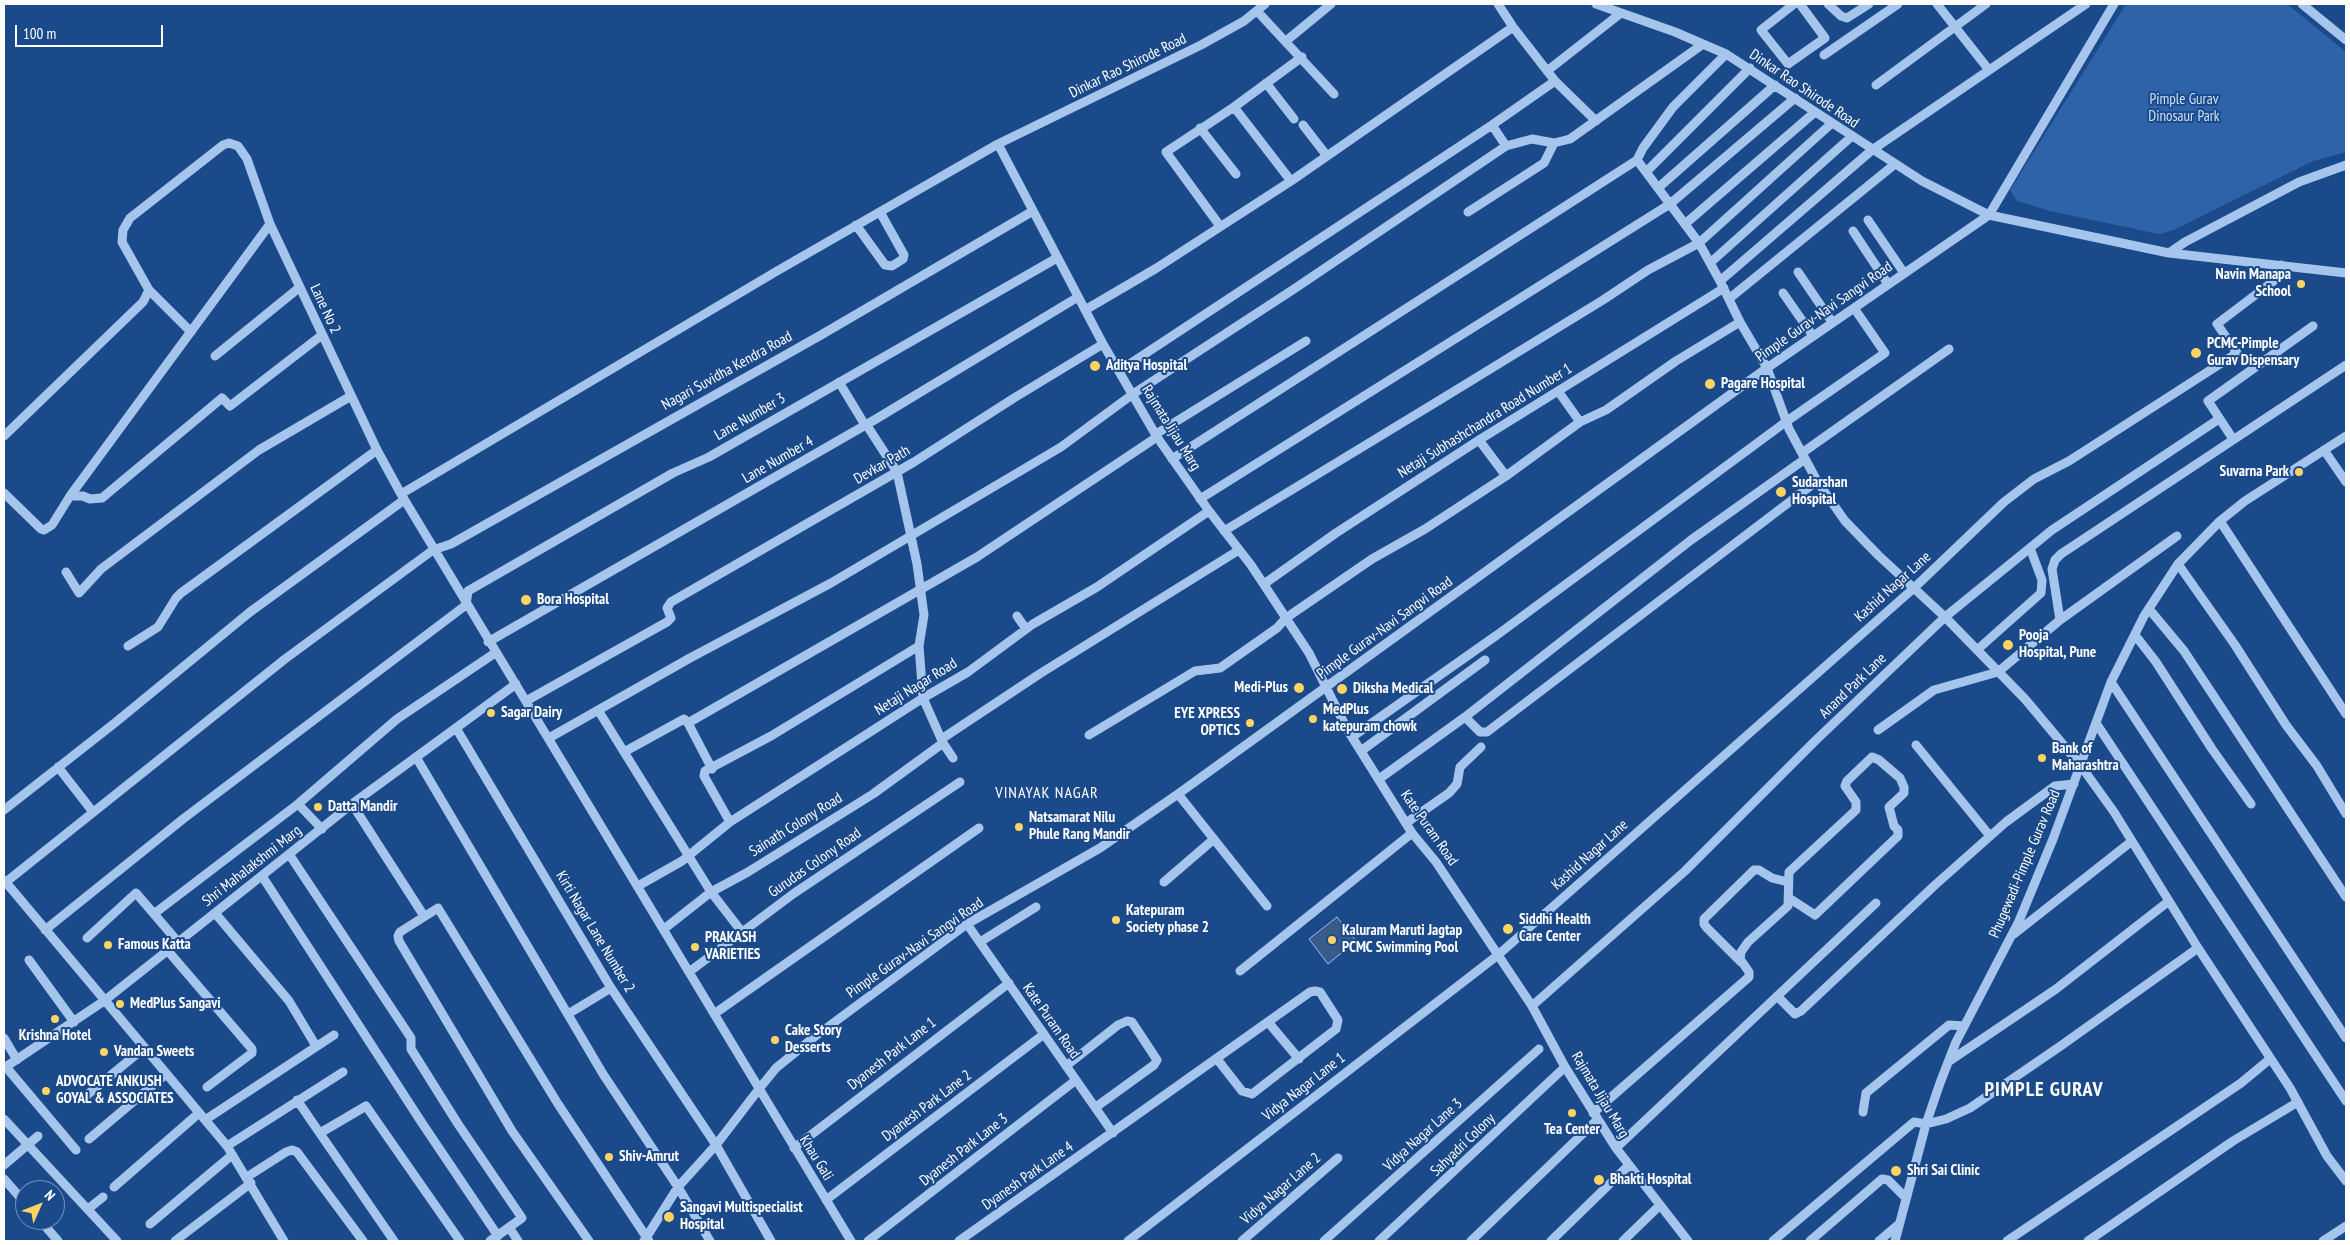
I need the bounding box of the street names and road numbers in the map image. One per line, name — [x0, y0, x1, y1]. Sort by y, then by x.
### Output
street label: Dinkar Rao Shirode Road — [1067, 30, 1189, 102]
street label: Dinkar Rao Shirode Road — [1746, 46, 1862, 132]
street label: Pimple Gurav-Navi Sangvi Road — [1752, 258, 1896, 366]
street label: Lane No 2 — [306, 281, 344, 337]
street label: Nagari Suvidha Kendra Road — [659, 328, 795, 414]
street label: Netaji Subhashchandra Road Number 1 — [1395, 360, 1575, 482]
street label: Rajmata Jijau Marg — [1138, 382, 1204, 474]
street label: Lane Number 3 — [711, 389, 789, 445]
street label: Lane Number 4 — [739, 432, 817, 488]
street label: Devkar Path — [851, 442, 913, 488]
street label: Kashid Nagar Lane — [1851, 548, 1935, 626]
street label: Pimple Gurav-Navi Sangvi Road — [1314, 573, 1456, 683]
street label: Anand Park Lane — [1816, 650, 1890, 722]
street label: Netaji Nagar Road — [872, 655, 960, 719]
street label: Kate Puram Road — [1396, 787, 1462, 869]
street label: Phugewadi-Pimple Gurav Road — [1986, 787, 2064, 941]
street label: Sainath Colony Road — [746, 789, 846, 861]
street label: Kashid Nagar Lane — [1548, 816, 1632, 894]
street label: Shri Mahalakshmi Marg — [199, 822, 305, 910]
street label: Gurudas Colony Road — [765, 824, 865, 902]
street label: Kirti Nagar Lane Number 2 — [552, 868, 638, 996]
street label: Pimple Gurav-Navi Sangvi Road — [843, 894, 987, 1002]
street label: Kate Puram Road — [1018, 980, 1084, 1062]
street label: Dyanesh Park Lane 1 — [844, 1014, 940, 1094]
street label: Vidya Nagar Lane 1 — [1259, 1049, 1349, 1125]
street label: Rajmata Jijau Marg — [1567, 1049, 1633, 1141]
street label: Dyanesh Park Lane 2 — [879, 1067, 975, 1145]
street label: Vidya Nagar Lane 3 — [1380, 1095, 1466, 1175]
street label: Dyanesh Park Lane 3 — [916, 1110, 1012, 1190]
street label: Sahyadri Colony — [1427, 1110, 1499, 1180]
street label: Khau Gali — [795, 1132, 837, 1184]
street label: Dyanesh Park Lane 4 — [979, 1138, 1077, 1214]
street label: Vidya Nagar Lane 2 — [1237, 1149, 1325, 1229]

